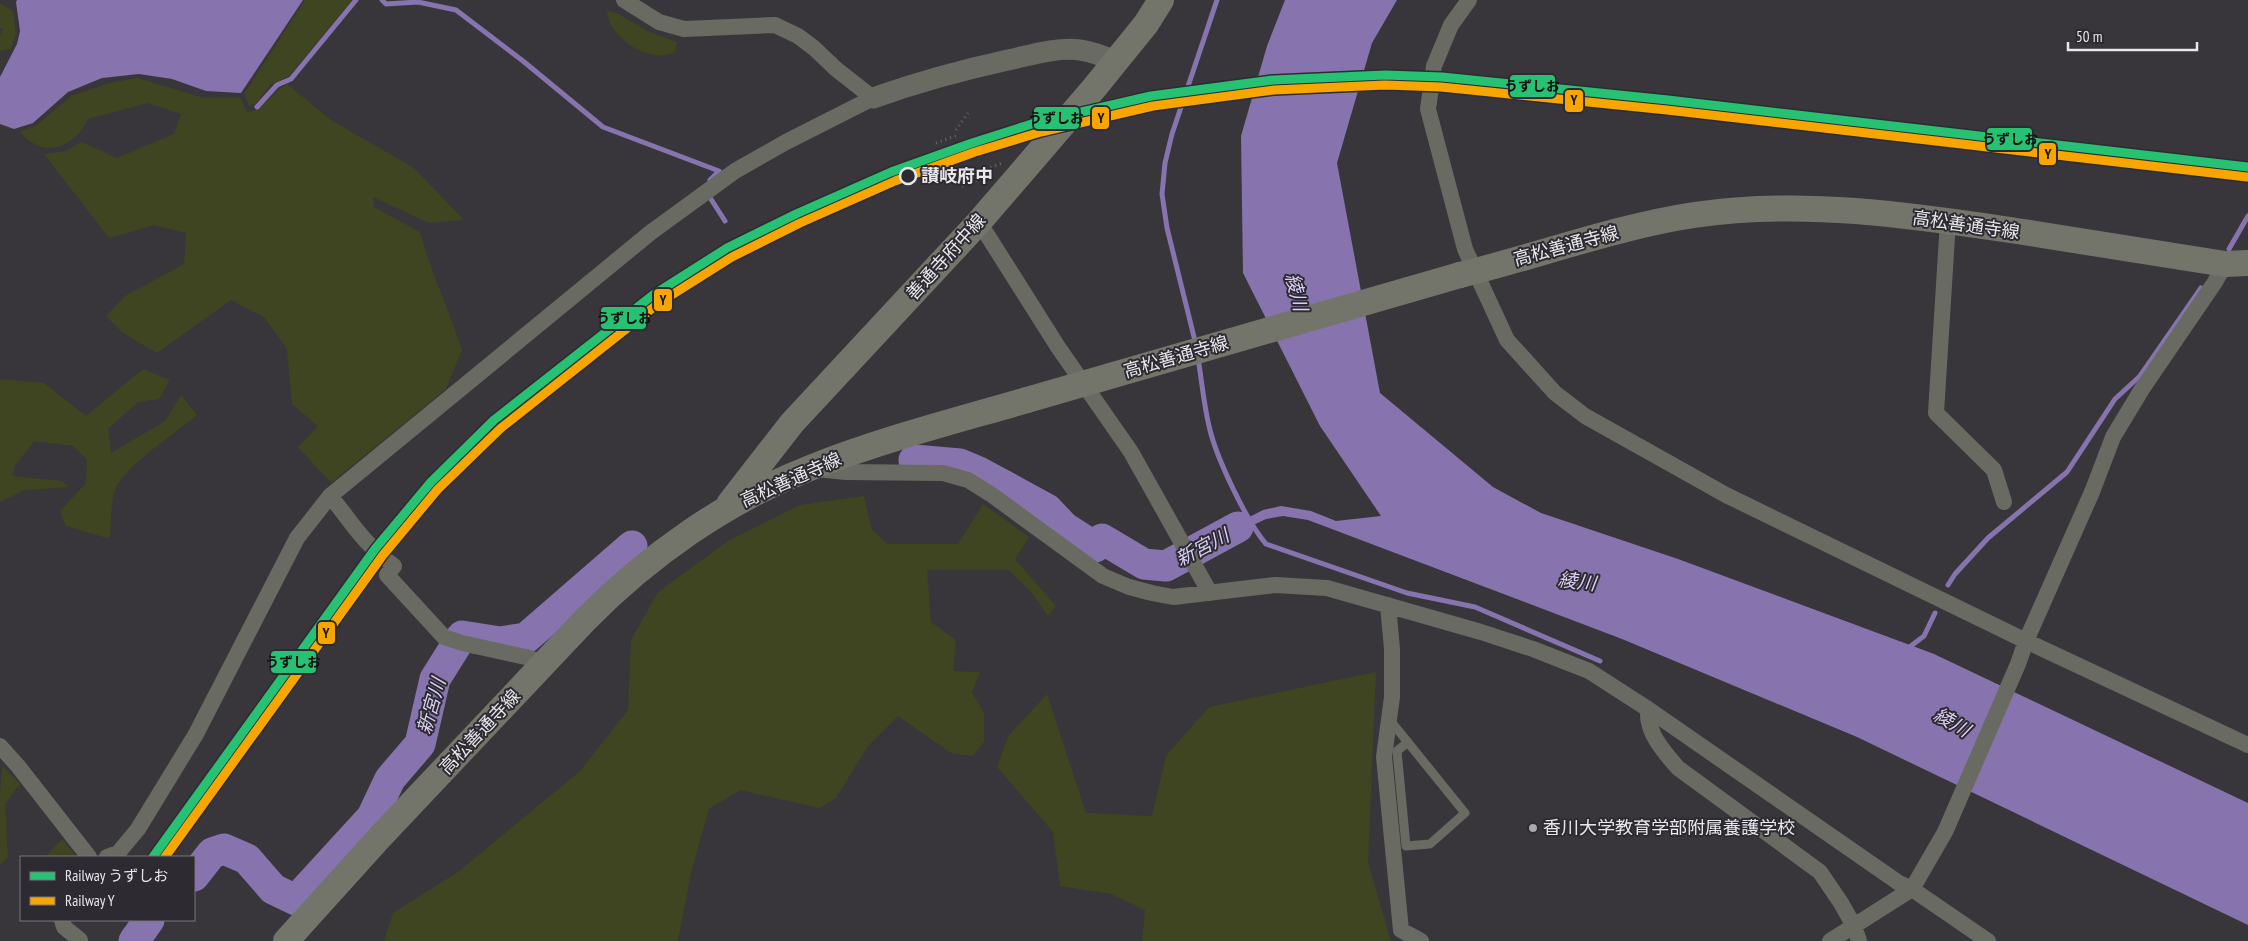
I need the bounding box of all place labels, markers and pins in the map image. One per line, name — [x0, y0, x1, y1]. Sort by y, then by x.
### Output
place label: 讃岐府中 — [921, 164, 993, 187]
marker: 讃岐府中 — [899, 167, 917, 185]
place label: 香川大学教育学部附属養護学校 — [1543, 816, 1795, 839]
marker: 香川大学教育学部附属養護学校 — [1527, 822, 1539, 834]

